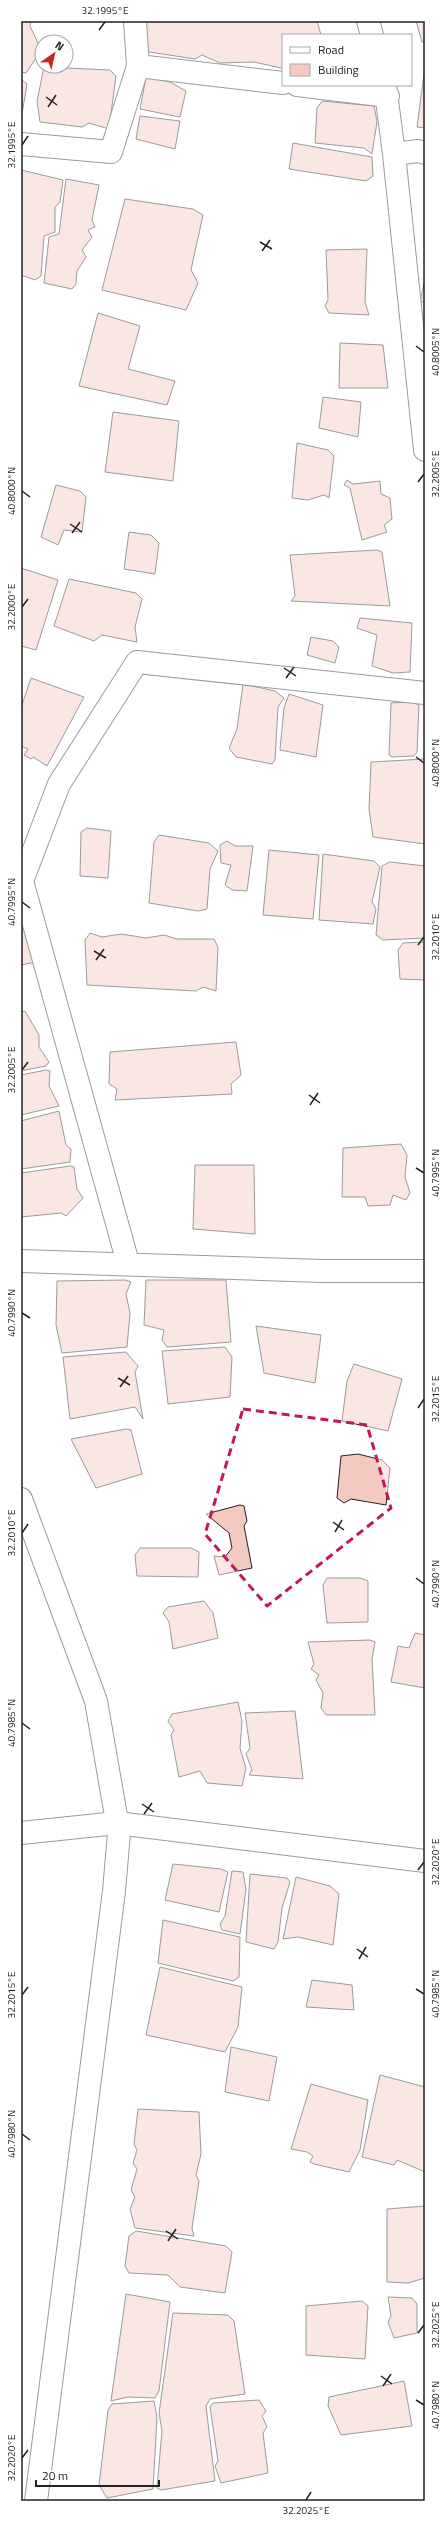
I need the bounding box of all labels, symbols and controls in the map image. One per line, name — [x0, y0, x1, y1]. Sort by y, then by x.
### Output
text: 32.1995°E — [82, 3, 129, 18]
north arrow — [34, 34, 74, 74]
legend — [282, 34, 412, 86]
text: N — [52, 37, 67, 54]
text: Road — [318, 40, 344, 59]
text: Building — [318, 60, 359, 79]
text: 32.1995°E — [4, 121, 19, 168]
text: 40.8005°N — [428, 328, 443, 376]
text: 32.2005°E — [428, 450, 443, 497]
text: 40.8000°N — [4, 467, 19, 515]
text: 32.2000°E — [4, 583, 19, 630]
text: 40.8000°N — [428, 739, 443, 787]
text: 40.7995°N — [4, 878, 19, 926]
text: 32.2010°E — [428, 913, 443, 960]
text: 32.2005°E — [4, 1046, 19, 1093]
text: 40.7995°N — [428, 1149, 443, 1197]
text: 40.7990°N — [4, 1289, 19, 1337]
text: 32.2015°E — [428, 1375, 443, 1422]
text: 32.2010°E — [4, 1509, 19, 1556]
text: 40.7990°N — [428, 1560, 443, 1608]
text: 40.7985°N — [4, 1699, 19, 1747]
text: 32.2020°E — [428, 1838, 443, 1885]
text: 40.7985°N — [428, 1970, 443, 2018]
text: 32.2015°E — [4, 1971, 19, 2018]
text: 40.7980°N — [4, 2110, 19, 2158]
text: 32.2025°E — [428, 2301, 443, 2348]
text: 40.7980°N — [428, 2381, 443, 2429]
text: 32.2020°E — [4, 2434, 19, 2481]
scale bar — [36, 2462, 159, 2488]
text: 20 m — [42, 2466, 68, 2485]
text: 32.2025°E — [283, 2503, 330, 2518]

